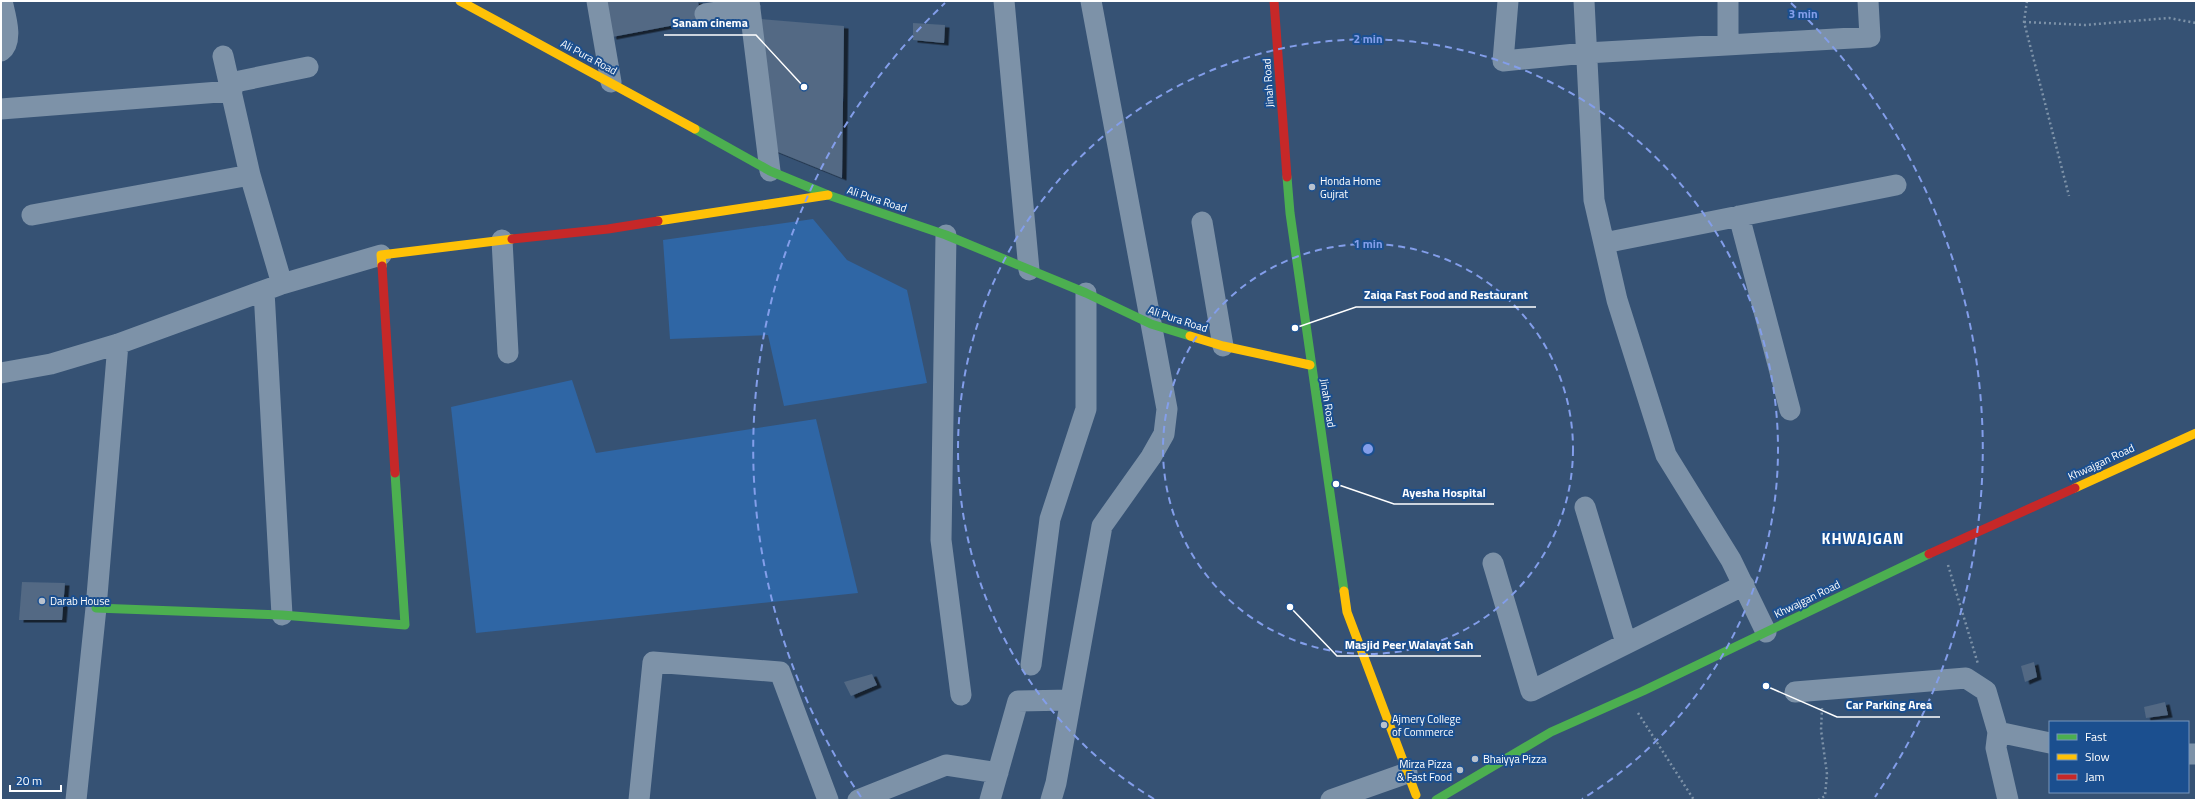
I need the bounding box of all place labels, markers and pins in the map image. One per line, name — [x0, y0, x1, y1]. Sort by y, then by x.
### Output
callout: Sanam cinema — [664, 11, 756, 35]
place label: Honda Home Gujrat — [1320, 173, 1381, 202]
marker: Honda Home Gujrat — [1307, 182, 1317, 192]
callout: Zaiqa Fast Food and Restaurant — [1356, 283, 1536, 307]
centre of rings — [1361, 442, 1375, 456]
callout: Ayesha Hospital — [1394, 480, 1494, 504]
place label: Darab House — [50, 593, 110, 609]
marker: Darab House — [37, 596, 47, 606]
callout: Masjid Peer Walayat Sah — [1337, 632, 1481, 656]
callout: Car Parking Area — [1837, 693, 1940, 717]
place label: Ajmery College of Commerce — [1392, 711, 1461, 740]
marker: Ajmery College of Commerce — [1379, 720, 1389, 730]
place label: Bhaiyya Pizza — [1483, 751, 1547, 767]
marker: Bhaiyya Pizza — [1470, 754, 1480, 764]
place label: Mirza Pizza & Fast Food — [1397, 756, 1452, 785]
marker: Mirza Pizza & Fast Food — [1455, 765, 1465, 775]

